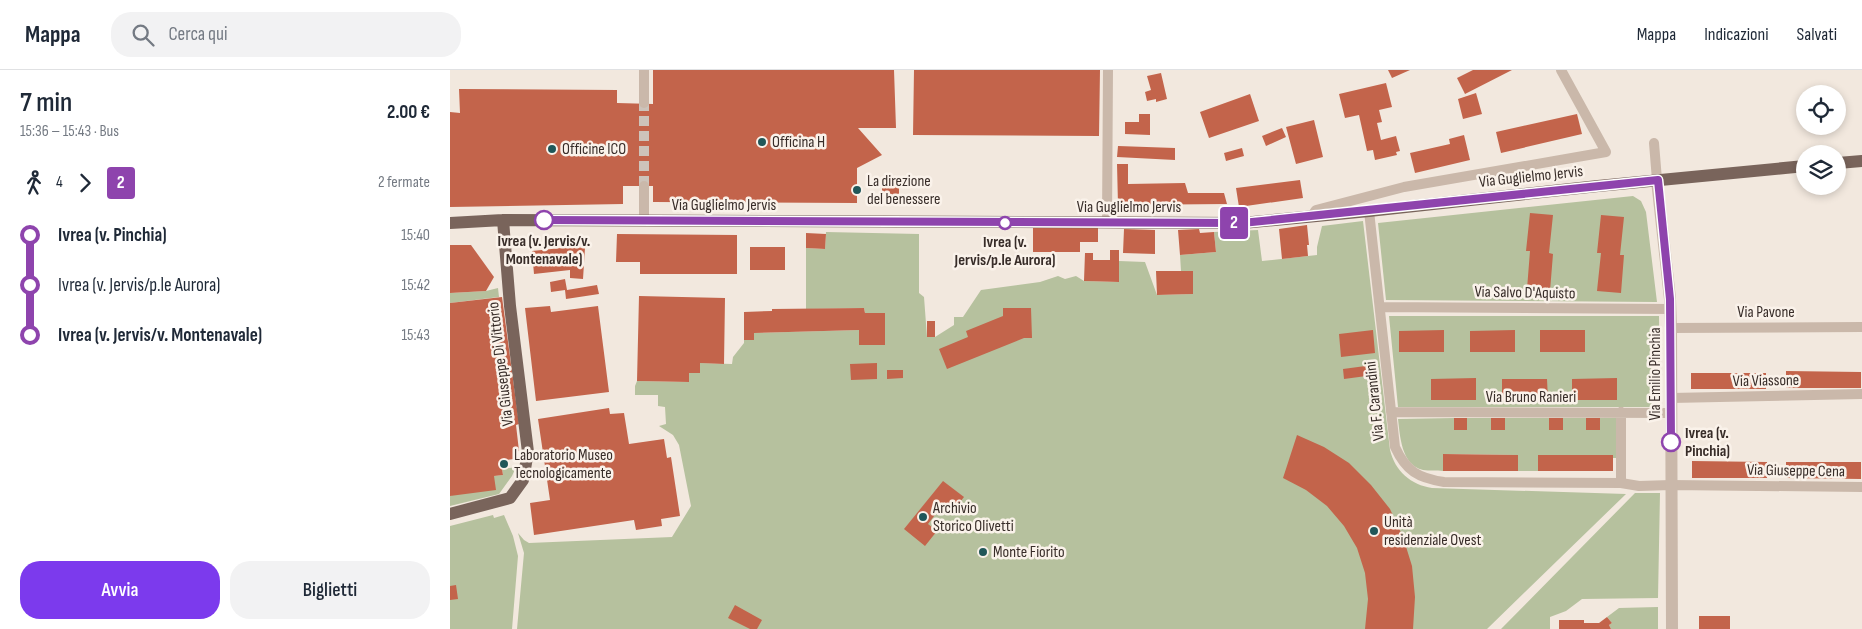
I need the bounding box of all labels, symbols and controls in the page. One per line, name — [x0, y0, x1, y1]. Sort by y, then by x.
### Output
search box — [111, 12, 461, 57]
text: Mappa — [25, 20, 81, 49]
icon: search — [129, 21, 157, 49]
text: Cerca qui — [169, 23, 227, 46]
text: Mappa — [1637, 24, 1676, 45]
text: Indicazioni — [1704, 24, 1769, 45]
text: Salvati — [1797, 24, 1837, 45]
map controls — [1796, 85, 1846, 195]
button: locate — [1796, 85, 1846, 135]
text: 7 min — [20, 86, 72, 119]
text: 2.00 € — [387, 101, 430, 124]
text: 15:36 – 15:43 · Bus — [20, 122, 119, 141]
place label: Officina H — [772, 133, 825, 152]
marker: Officina H — [756, 136, 768, 148]
place label: Officine ICO — [562, 140, 626, 159]
marker: Officine ICO — [546, 143, 558, 155]
button: layers — [1796, 145, 1846, 195]
street label: Via Guglielmo Jervis — [1478, 162, 1584, 192]
icon: walk — [20, 169, 48, 197]
icon: forward — [71, 169, 99, 197]
text: 2 — [117, 172, 125, 193]
place label: La direzione del benessere — [867, 172, 941, 209]
text: 4 — [56, 173, 63, 192]
text: 2 fermate — [378, 173, 430, 192]
marker: La direzione del benessere — [851, 184, 863, 196]
street label: Via Guglielmo Jervis — [672, 196, 776, 215]
street label: Via Guglielmo Jervis — [1077, 198, 1181, 217]
line badge: 2 — [1218, 207, 1250, 239]
marker: Ivrea (v. Jervis/v. Montenavale) — [534, 210, 554, 230]
text: 2 — [1230, 212, 1238, 233]
marker: Ivrea (v. Jervis/p.le Aurora) — [998, 216, 1012, 230]
text: Ivrea (v. Pinchia) — [58, 224, 167, 247]
text: 15:40 — [401, 226, 430, 245]
place label: Ivrea (v. Jervis/v. Montenavale) — [498, 232, 590, 269]
place label: Ivrea (v. Jervis/p.le Aurora) — [954, 233, 1055, 270]
text: Ivrea (v. Jervis/p.le Aurora) — [58, 274, 220, 297]
text: 15:42 — [402, 276, 430, 295]
street label: Via Salvo D'Aquisto — [1474, 283, 1576, 303]
street label: Via Giuseppe Di Vittorio — [484, 301, 518, 427]
street label: Via Pavone — [1737, 303, 1795, 322]
text: Ivrea (v. Jervis/v. Montenavale) — [58, 324, 262, 347]
text: 15:43 — [402, 326, 430, 345]
street label: Via Emilio Pinchia — [1646, 327, 1665, 421]
street label: Via F. Carandini — [1361, 360, 1389, 442]
street label: Via Viassone — [1733, 371, 1799, 391]
street label: Via Bruno Ranieri — [1486, 388, 1576, 407]
place label: Ivrea (v. Pinchia) — [1685, 424, 1730, 461]
marker: Ivrea (v. Pinchia) — [1661, 432, 1681, 452]
place label: Laboratorio Museo Tecnologicamente — [514, 446, 613, 483]
marker: Laboratorio Museo Tecnologicamente — [498, 458, 510, 470]
street label: Via Giuseppe Cena — [1747, 461, 1845, 481]
place label: Archivio Storico Olivetti — [932, 499, 1014, 536]
marker: Archivio Storico Olivetti — [917, 511, 929, 523]
place label: Unità residenziale Ovest — [1384, 513, 1481, 550]
marker: Unità residenziale Ovest — [1368, 525, 1380, 537]
place label: Monte Fiorito — [993, 543, 1065, 562]
marker: Monte Fiorito — [977, 546, 989, 558]
button: Avvia — [20, 561, 220, 619]
button: Biglietti — [230, 561, 430, 619]

